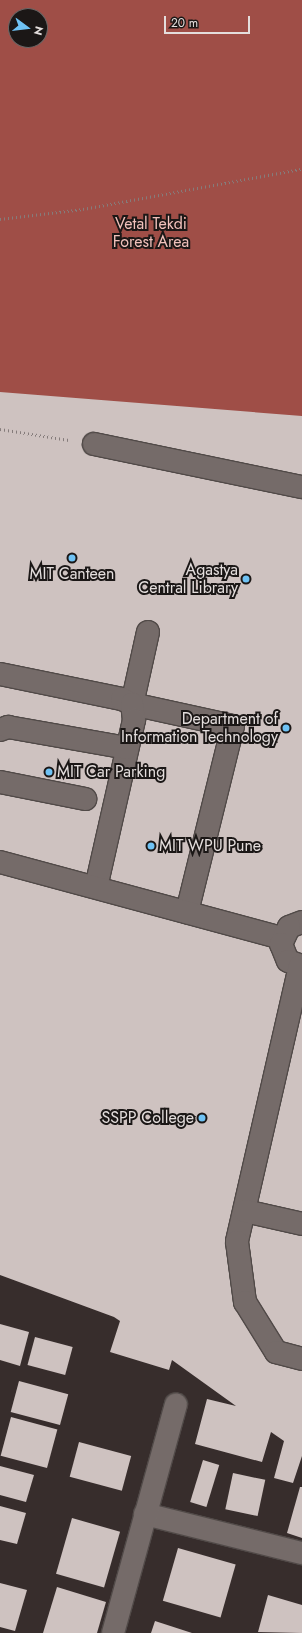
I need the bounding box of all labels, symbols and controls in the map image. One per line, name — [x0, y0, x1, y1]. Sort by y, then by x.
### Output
north arrow — [8, 8, 48, 48]
scale bar — [166, 8, 252, 34]
text: 20 m — [171, 14, 198, 32]
text: N — [30, 25, 47, 37]
park label: Vetal Tekdi Forest Area — [113, 214, 189, 252]
marker: MIT Canteen — [67, 553, 77, 563]
place label: Agastya Central Library — [138, 560, 238, 598]
place label: MIT Canteen — [30, 564, 114, 584]
marker: Agastya Central Library — [241, 574, 251, 584]
place label: Department of Information Technology — [121, 709, 278, 747]
marker: Department of Information Technology — [281, 723, 291, 733]
place label: MIT Car Parking — [57, 762, 165, 782]
marker: MIT Car Parking — [44, 767, 54, 777]
place label: MIT WPU Pune — [159, 836, 261, 856]
marker: MIT WPU Pune — [146, 841, 156, 851]
place label: SSPP College — [101, 1108, 194, 1128]
marker: SSPP College — [197, 1113, 207, 1123]

